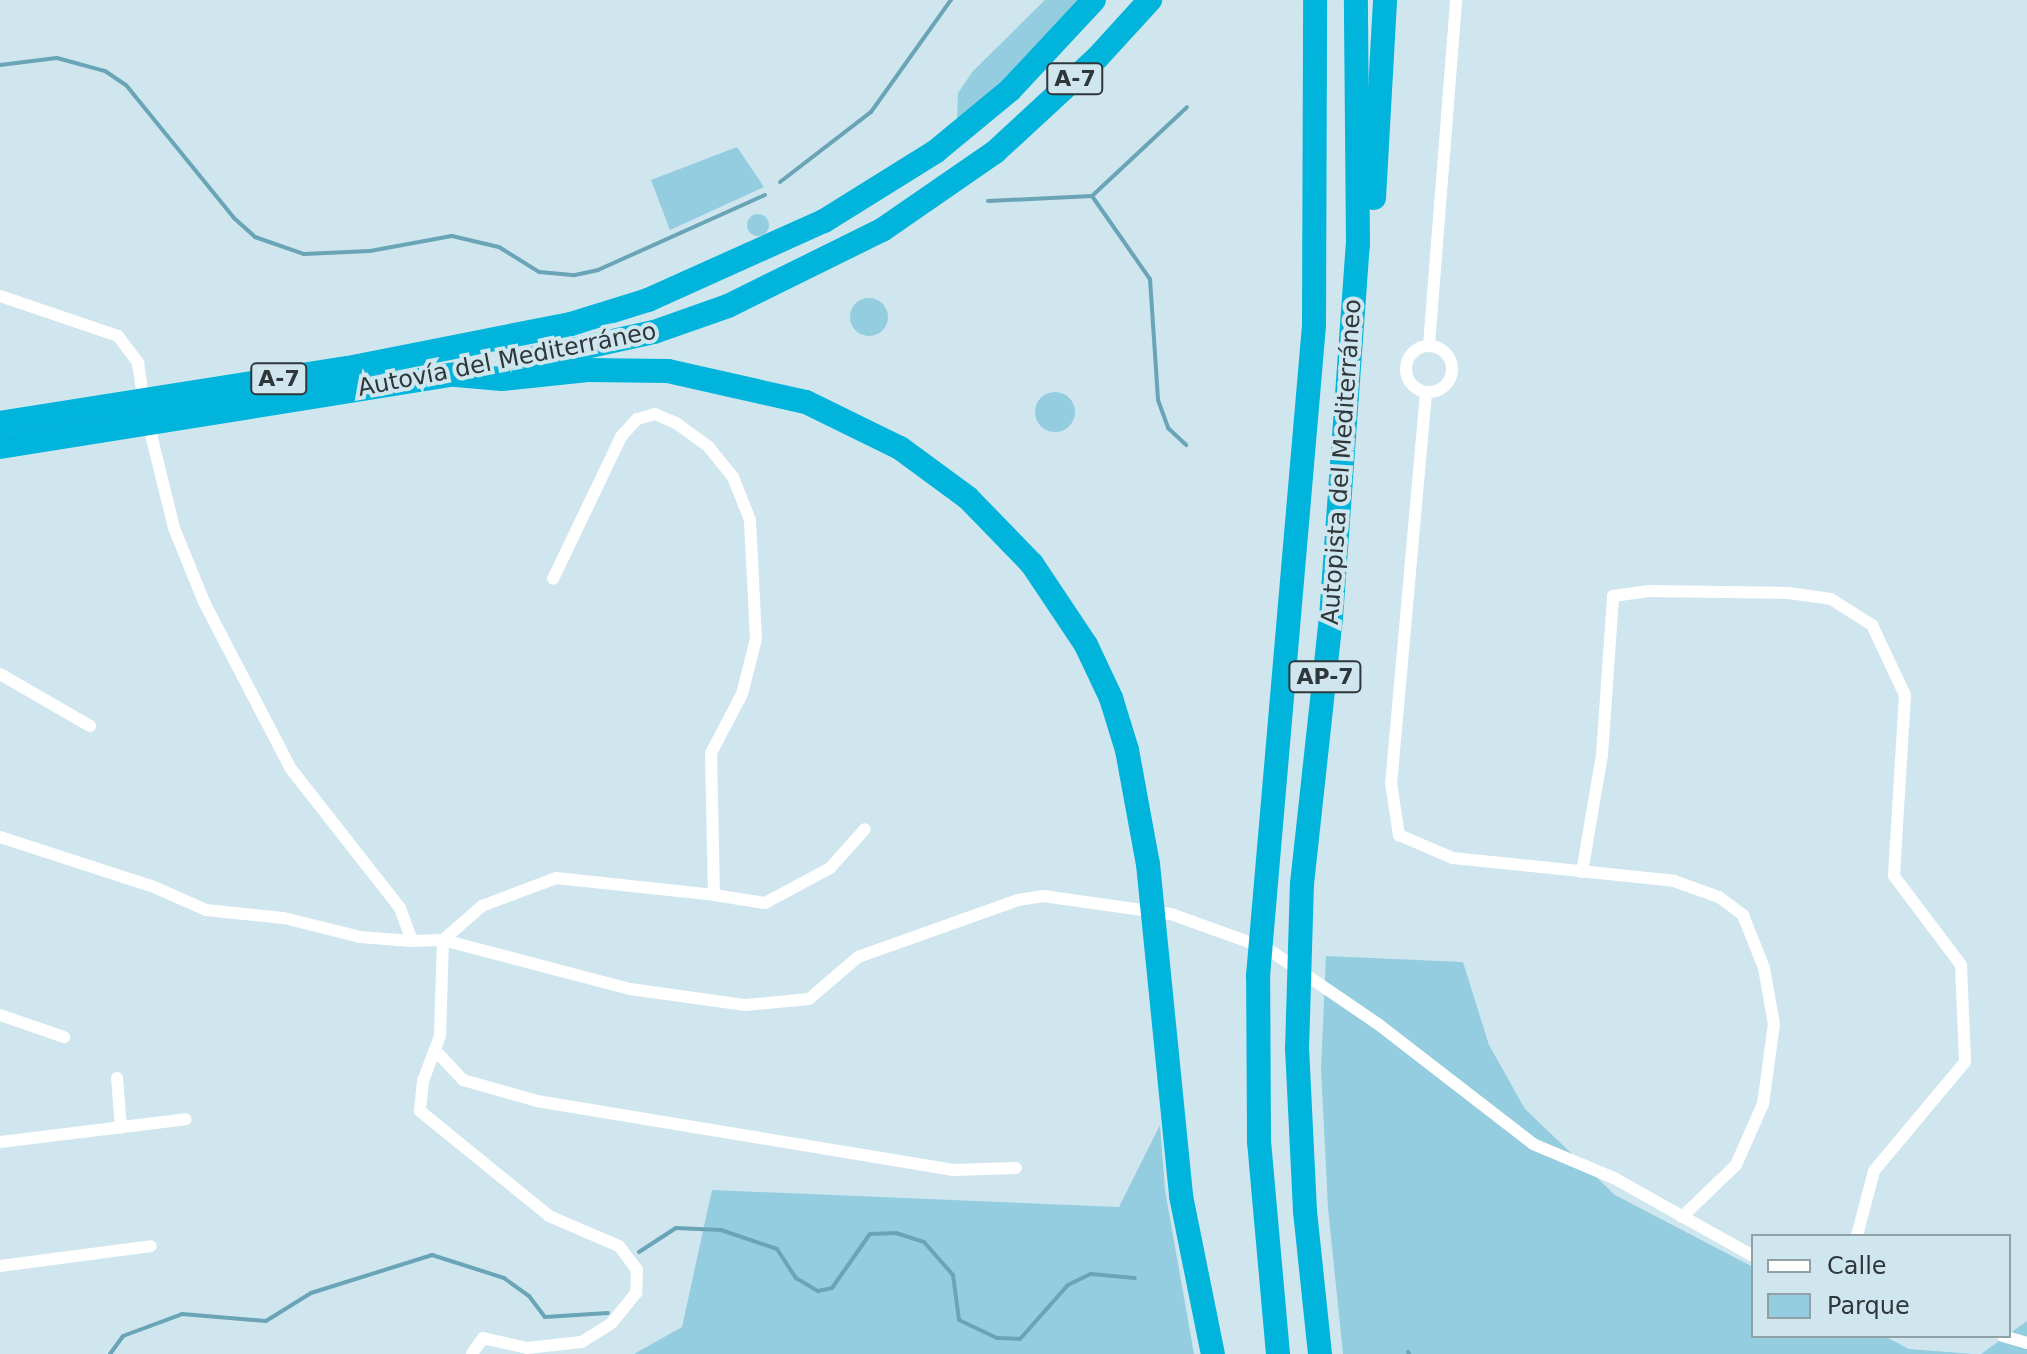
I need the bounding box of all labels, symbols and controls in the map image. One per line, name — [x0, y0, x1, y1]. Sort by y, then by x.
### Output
road number: A-7 — [1045, 61, 1105, 97]
street label: Autopista del Mediterráneo — [1316, 298, 1368, 626]
street label: Autovía del Mediterráneo — [355, 317, 659, 403]
road number: A-7 — [249, 361, 309, 397]
road number: AP-7 — [1287, 659, 1363, 695]
legend — [1751, 1234, 2011, 1338]
text: Calle — [1827, 1252, 1887, 1280]
text: Parque — [1827, 1292, 1910, 1320]

